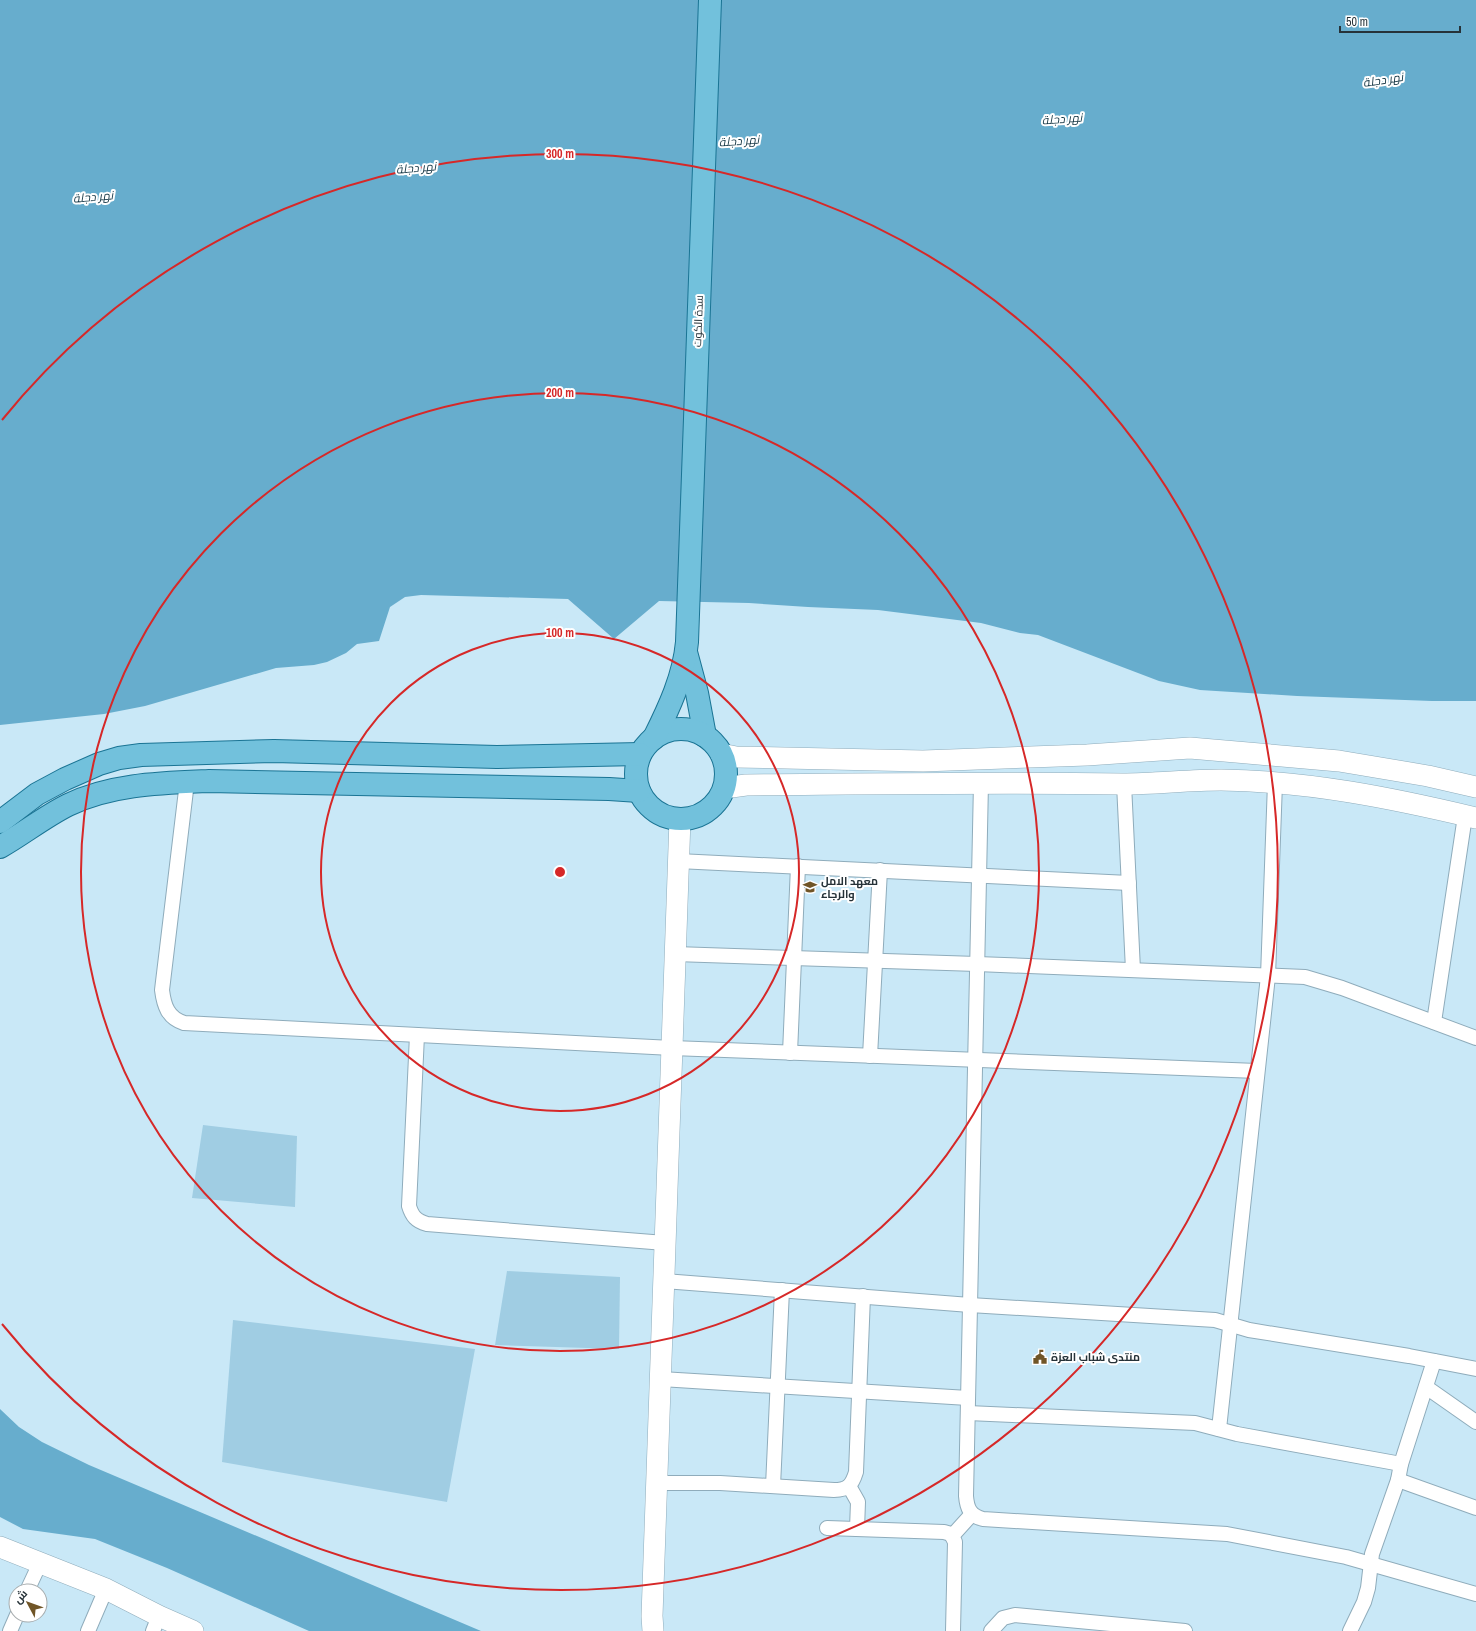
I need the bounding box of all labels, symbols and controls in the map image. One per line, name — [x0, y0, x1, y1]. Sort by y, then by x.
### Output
scale bar — [1340, 8, 1460, 34]
text: 50 m — [1346, 14, 1368, 30]
water label: نهر دجلة — [1362, 69, 1406, 91]
water label: نهر دجلة — [1041, 109, 1085, 128]
water label: نهر دجلة — [718, 131, 762, 150]
text: 300 m — [546, 146, 574, 162]
water label: نهر دجلة — [395, 158, 439, 178]
water label: نهر دجلة — [72, 187, 116, 207]
street label: سدة الكوت — [690, 295, 706, 347]
text: 200 m — [546, 385, 574, 401]
text: 100 m — [546, 625, 574, 641]
centre of rings — [553, 865, 567, 879]
place label: معهد الامل والرجاء — [821, 874, 878, 902]
school or university icon: معهد الامل والرجاء — [802, 879, 818, 895]
public building icon: منتدى شباب العزة — [1032, 1349, 1048, 1365]
place label: منتدى شباب العزة — [1051, 1350, 1140, 1364]
north arrow — [8, 1583, 48, 1623]
text: ش — [11, 1587, 30, 1606]

